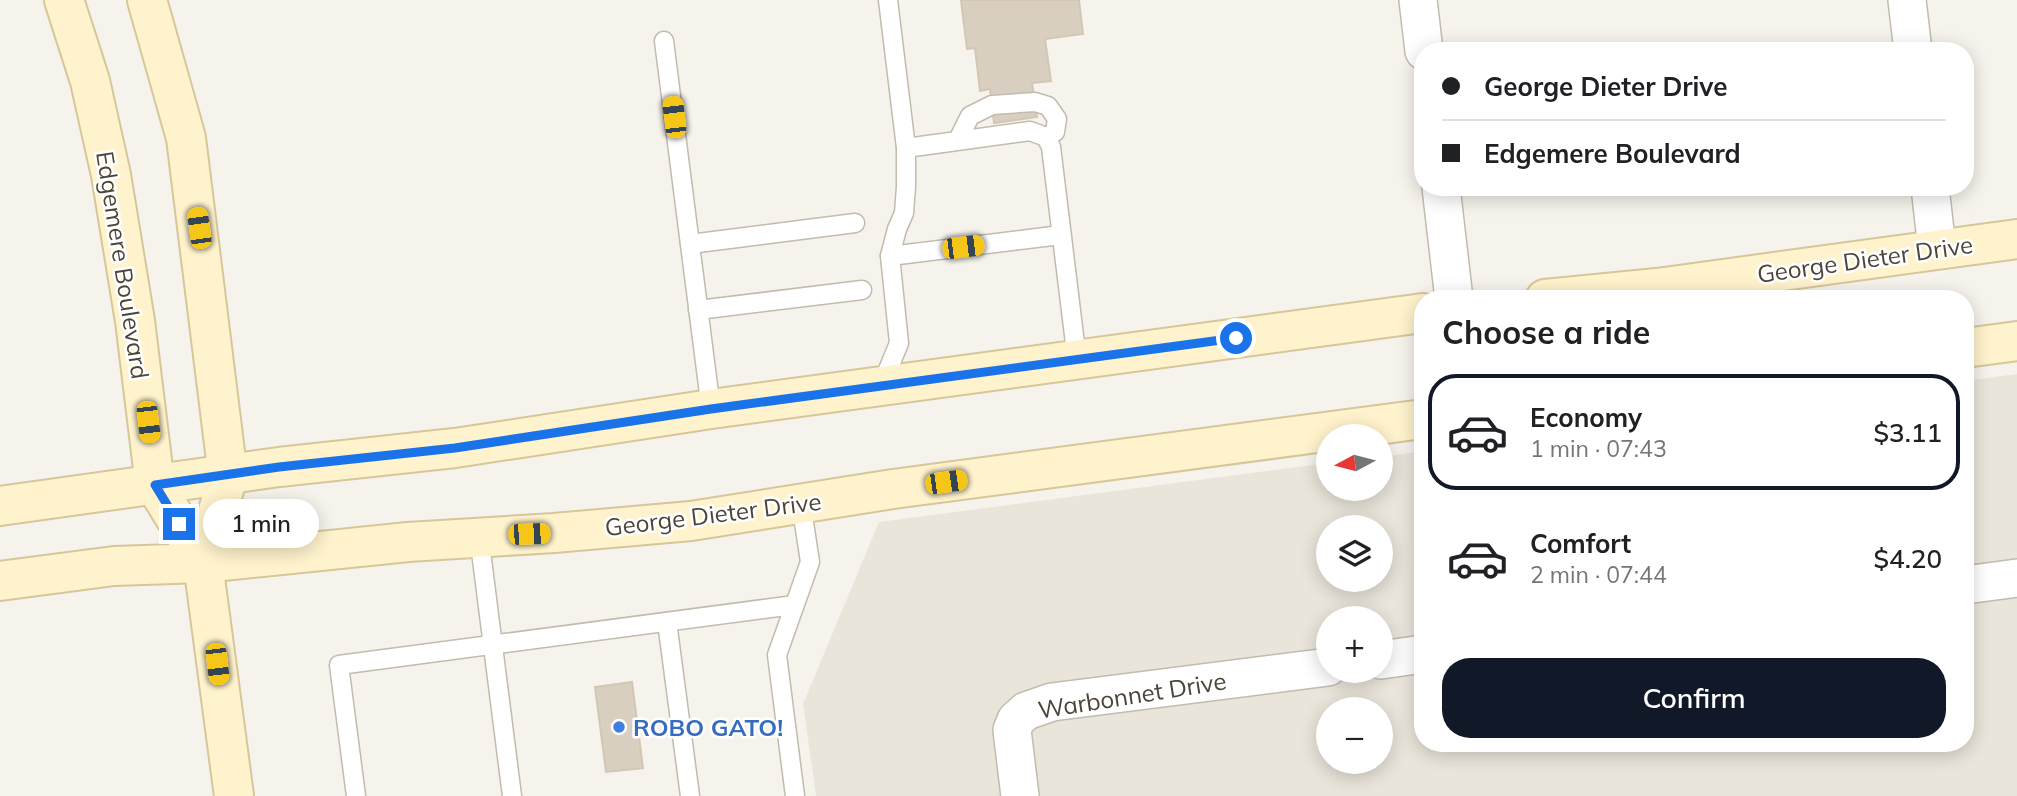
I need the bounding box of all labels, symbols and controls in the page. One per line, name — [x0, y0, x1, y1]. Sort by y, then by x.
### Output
text: George Dieter Drive — [1484, 70, 1728, 103]
car — [662, 95, 687, 139]
text: Edgemere Boulevard — [1484, 137, 1741, 170]
street label: Edgemere Boulevard — [90, 149, 156, 381]
car — [186, 206, 213, 250]
street label: George Dieter Drive — [1755, 229, 1975, 289]
car — [941, 234, 986, 260]
text: Choose a ride — [1442, 312, 1650, 352]
route start — [1220, 322, 1252, 354]
car — [136, 400, 161, 444]
icon: car — [1446, 401, 1509, 464]
text: Economy — [1530, 401, 1642, 434]
text: $3.11 — [1873, 416, 1942, 449]
north arrow — [1316, 424, 1393, 500]
map controls — [1316, 424, 1393, 774]
text: 1 min · 07:43 — [1530, 434, 1667, 463]
car — [924, 469, 969, 495]
street label: George Dieter Drive — [603, 486, 823, 542]
callout: 1 min — [204, 500, 319, 548]
route end — [163, 508, 195, 540]
text: 1 min — [231, 509, 291, 538]
button: layers — [1316, 515, 1393, 592]
car — [508, 523, 551, 545]
icon: car — [1446, 527, 1509, 590]
text: Comfort — [1530, 527, 1631, 560]
text: $4.20 — [1873, 542, 1942, 575]
text: 2 min · 07:44 — [1530, 560, 1667, 589]
button: + — [1316, 606, 1393, 683]
car — [205, 642, 230, 686]
button: Confirm — [1442, 658, 1946, 738]
street label: Warbonnet Drive — [1036, 665, 1228, 725]
button: − — [1316, 697, 1393, 774]
place label: ROBO GATO! — [633, 712, 783, 742]
marker: ROBO GATO! — [611, 719, 627, 735]

